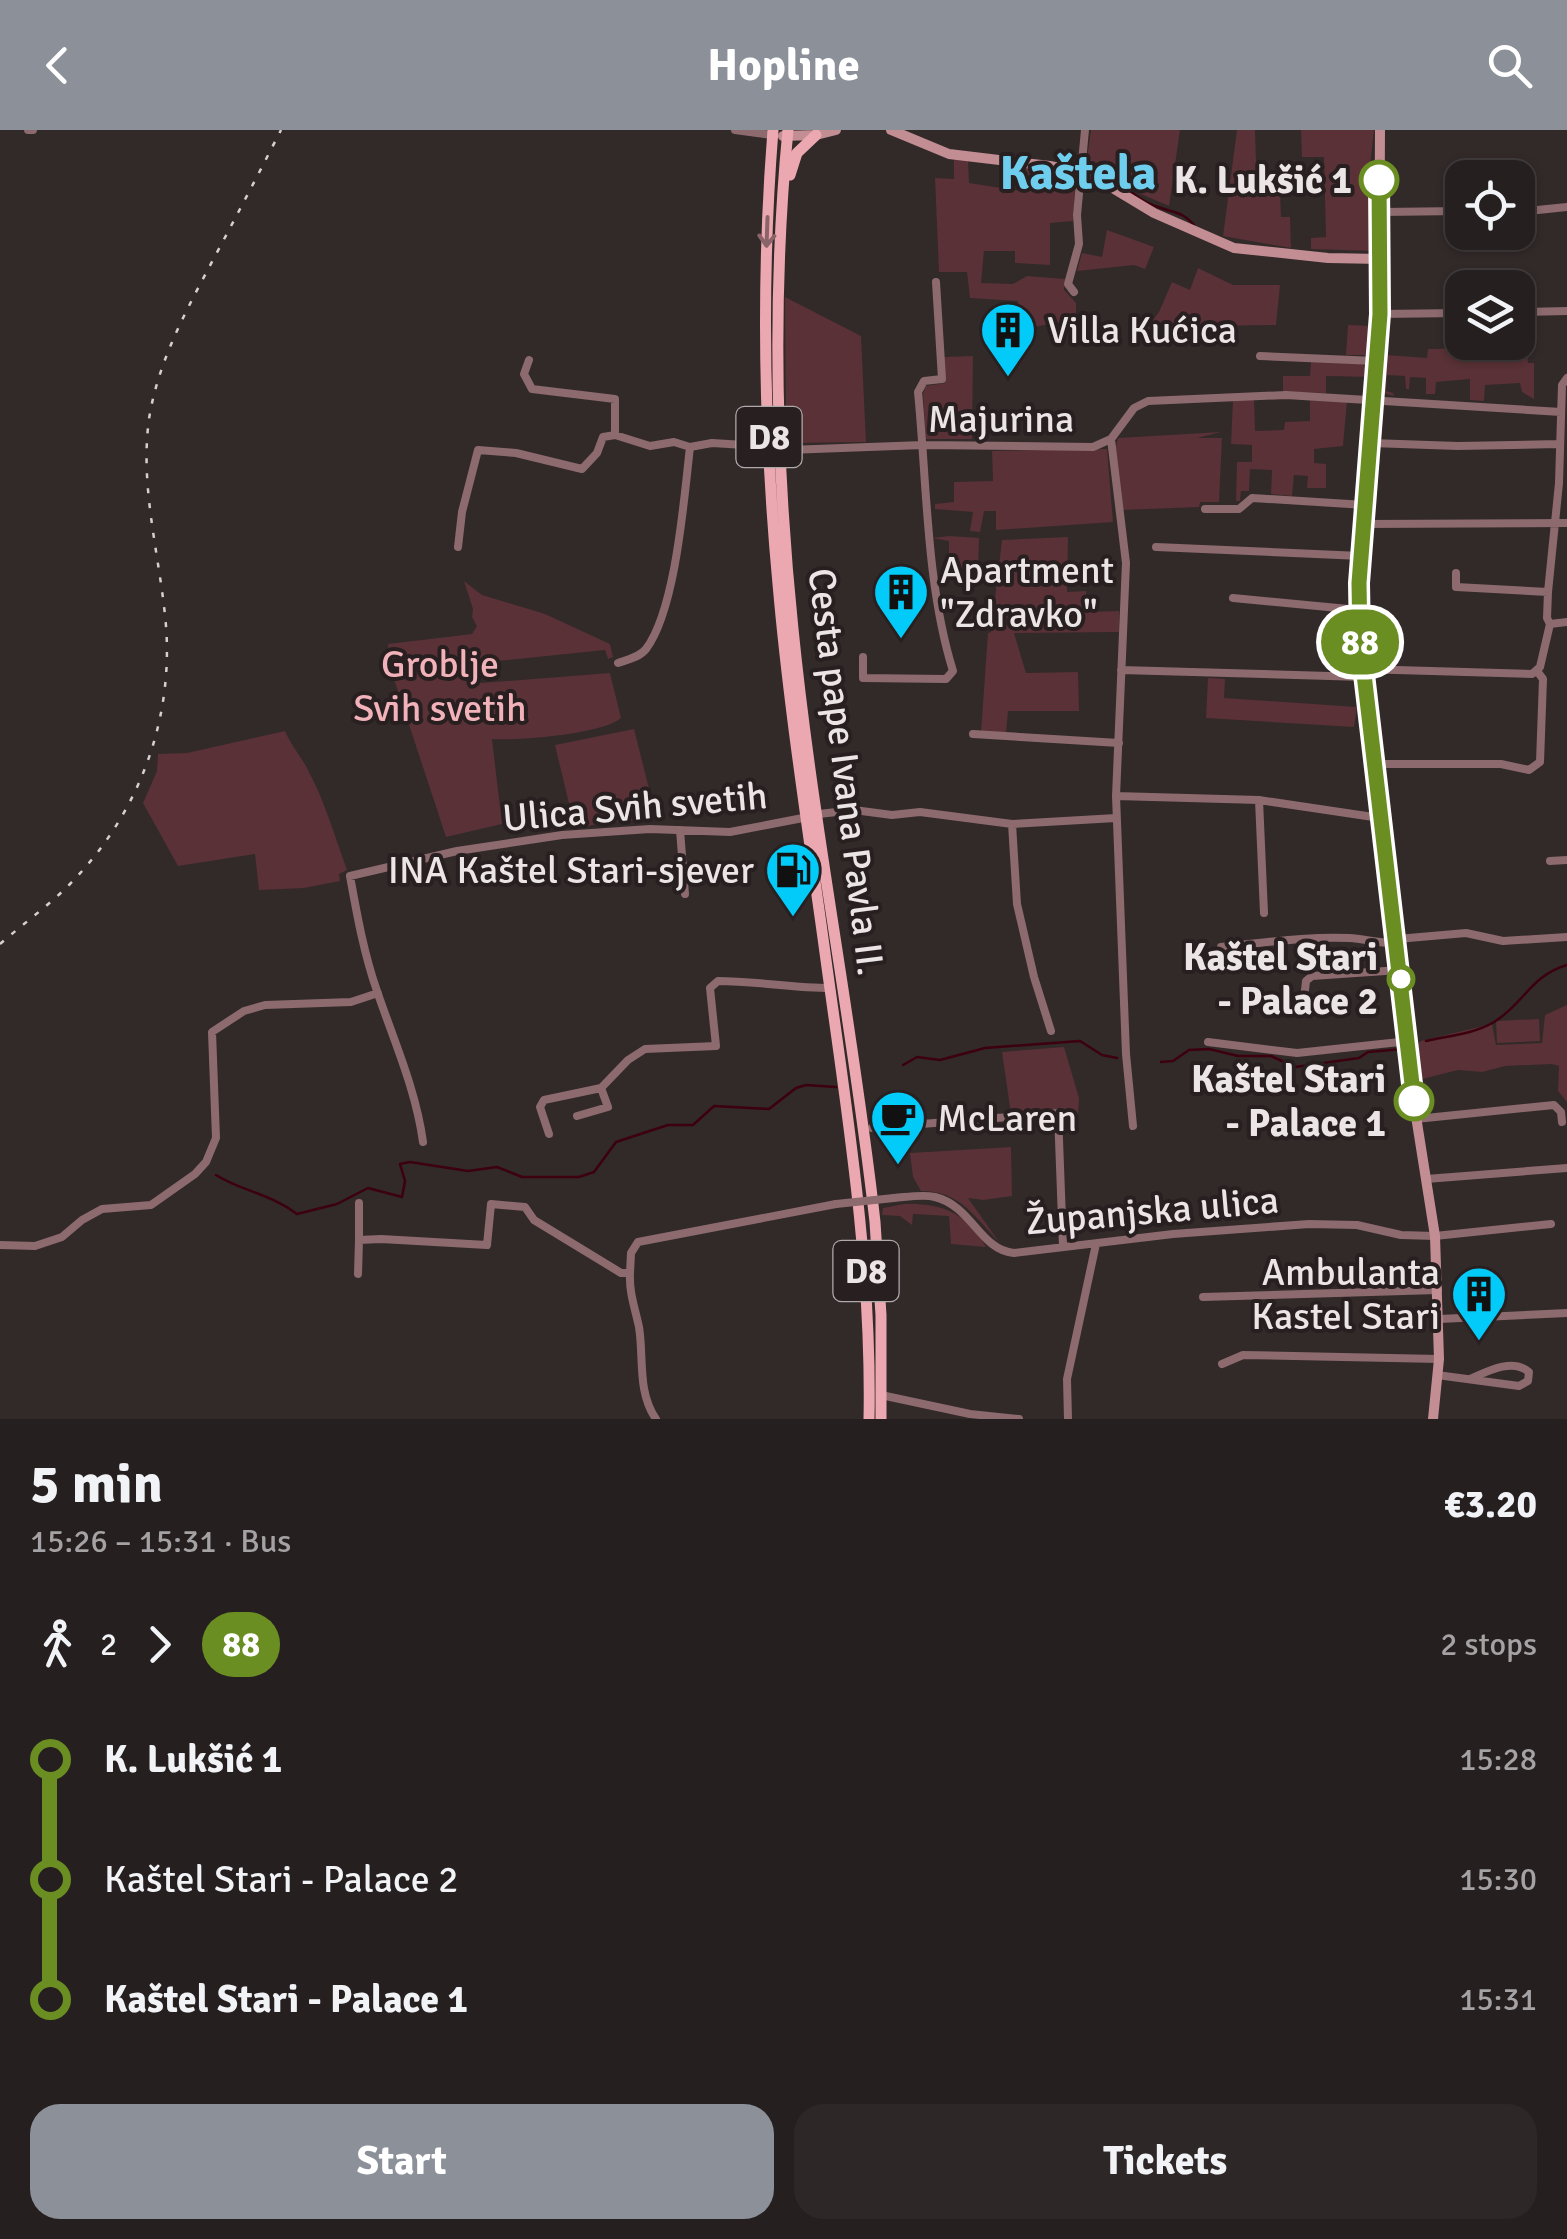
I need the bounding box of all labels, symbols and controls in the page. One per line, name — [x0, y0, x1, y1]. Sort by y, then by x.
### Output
icon: back — [30, 38, 85, 93]
text: Hopline — [707, 38, 860, 93]
icon: search — [1482, 38, 1537, 93]
district label: Kaštela — [1000, 144, 1156, 203]
place label: K. Lukšić 1 — [1174, 157, 1352, 204]
map controls — [1445, 160, 1535, 360]
button: locate — [1445, 160, 1535, 250]
marker: K. Lukšić 1 — [1360, 161, 1398, 199]
one-way arrow — [758, 216, 777, 248]
button: layers — [1445, 270, 1535, 360]
building icon: Villa Kućica — [978, 300, 1038, 379]
place label: Villa Kućica — [1047, 307, 1237, 354]
street label: Majurina — [928, 396, 1074, 443]
road number: D8 — [736, 407, 802, 467]
place label: Apartment "Zdravko" — [940, 547, 1114, 638]
building icon: Apartment "Zdravko" — [871, 562, 931, 641]
street label: Cesta pape Ivana Pavla II. — [798, 566, 894, 978]
line badge: 88 — [1315, 610, 1405, 674]
text: 88 — [1341, 621, 1379, 664]
park label: Groblje Svih svetih — [353, 641, 527, 732]
street label: Ulica Svih svetih — [501, 772, 769, 842]
fuel station icon: INA Kaštel Stari-sjever — [763, 840, 823, 919]
place label: INA Kaštel Stari-sjever — [388, 847, 754, 894]
place label: Kaštel Stari - Palace 2 — [1183, 934, 1378, 1025]
marker: Kaštel Stari - Palace 2 — [1388, 966, 1414, 992]
place label: Kaštel Stari - Palace 1 — [1191, 1056, 1386, 1147]
marker: Kaštel Stari - Palace 1 — [1395, 1082, 1433, 1120]
cafe icon: McLaren — [868, 1088, 928, 1167]
place label: McLaren — [937, 1095, 1077, 1142]
street label: Županjska ulica — [1023, 1177, 1281, 1245]
road number: D8 — [834, 1241, 898, 1301]
place label: Ambulanta Kastel Stari — [1251, 1249, 1440, 1340]
building icon: Ambulanta Kastel Stari — [1449, 1264, 1509, 1343]
text: 5 min — [30, 1450, 163, 1518]
text: €3.20 — [1444, 1481, 1537, 1528]
text: 15:26 – 15:31 · Bus — [30, 1522, 291, 1561]
icon: walk — [30, 1617, 85, 1672]
icon: forward — [132, 1617, 187, 1672]
text: 88 — [222, 1623, 260, 1666]
text: 2 — [100, 1625, 117, 1664]
text: 2 stops — [1440, 1625, 1537, 1664]
text: K. Lukšić 1 — [104, 1736, 282, 1783]
text: 15:28 — [1459, 1740, 1537, 1779]
text: Kaštel Stari - Palace 2 — [104, 1856, 459, 1903]
text: 15:30 — [1459, 1860, 1537, 1899]
text: Kaštel Stari - Palace 1 — [104, 1976, 468, 2023]
text: 15:31 — [1459, 1980, 1537, 2019]
button: Start — [30, 2104, 774, 2219]
button: Tickets — [794, 2104, 1537, 2219]

